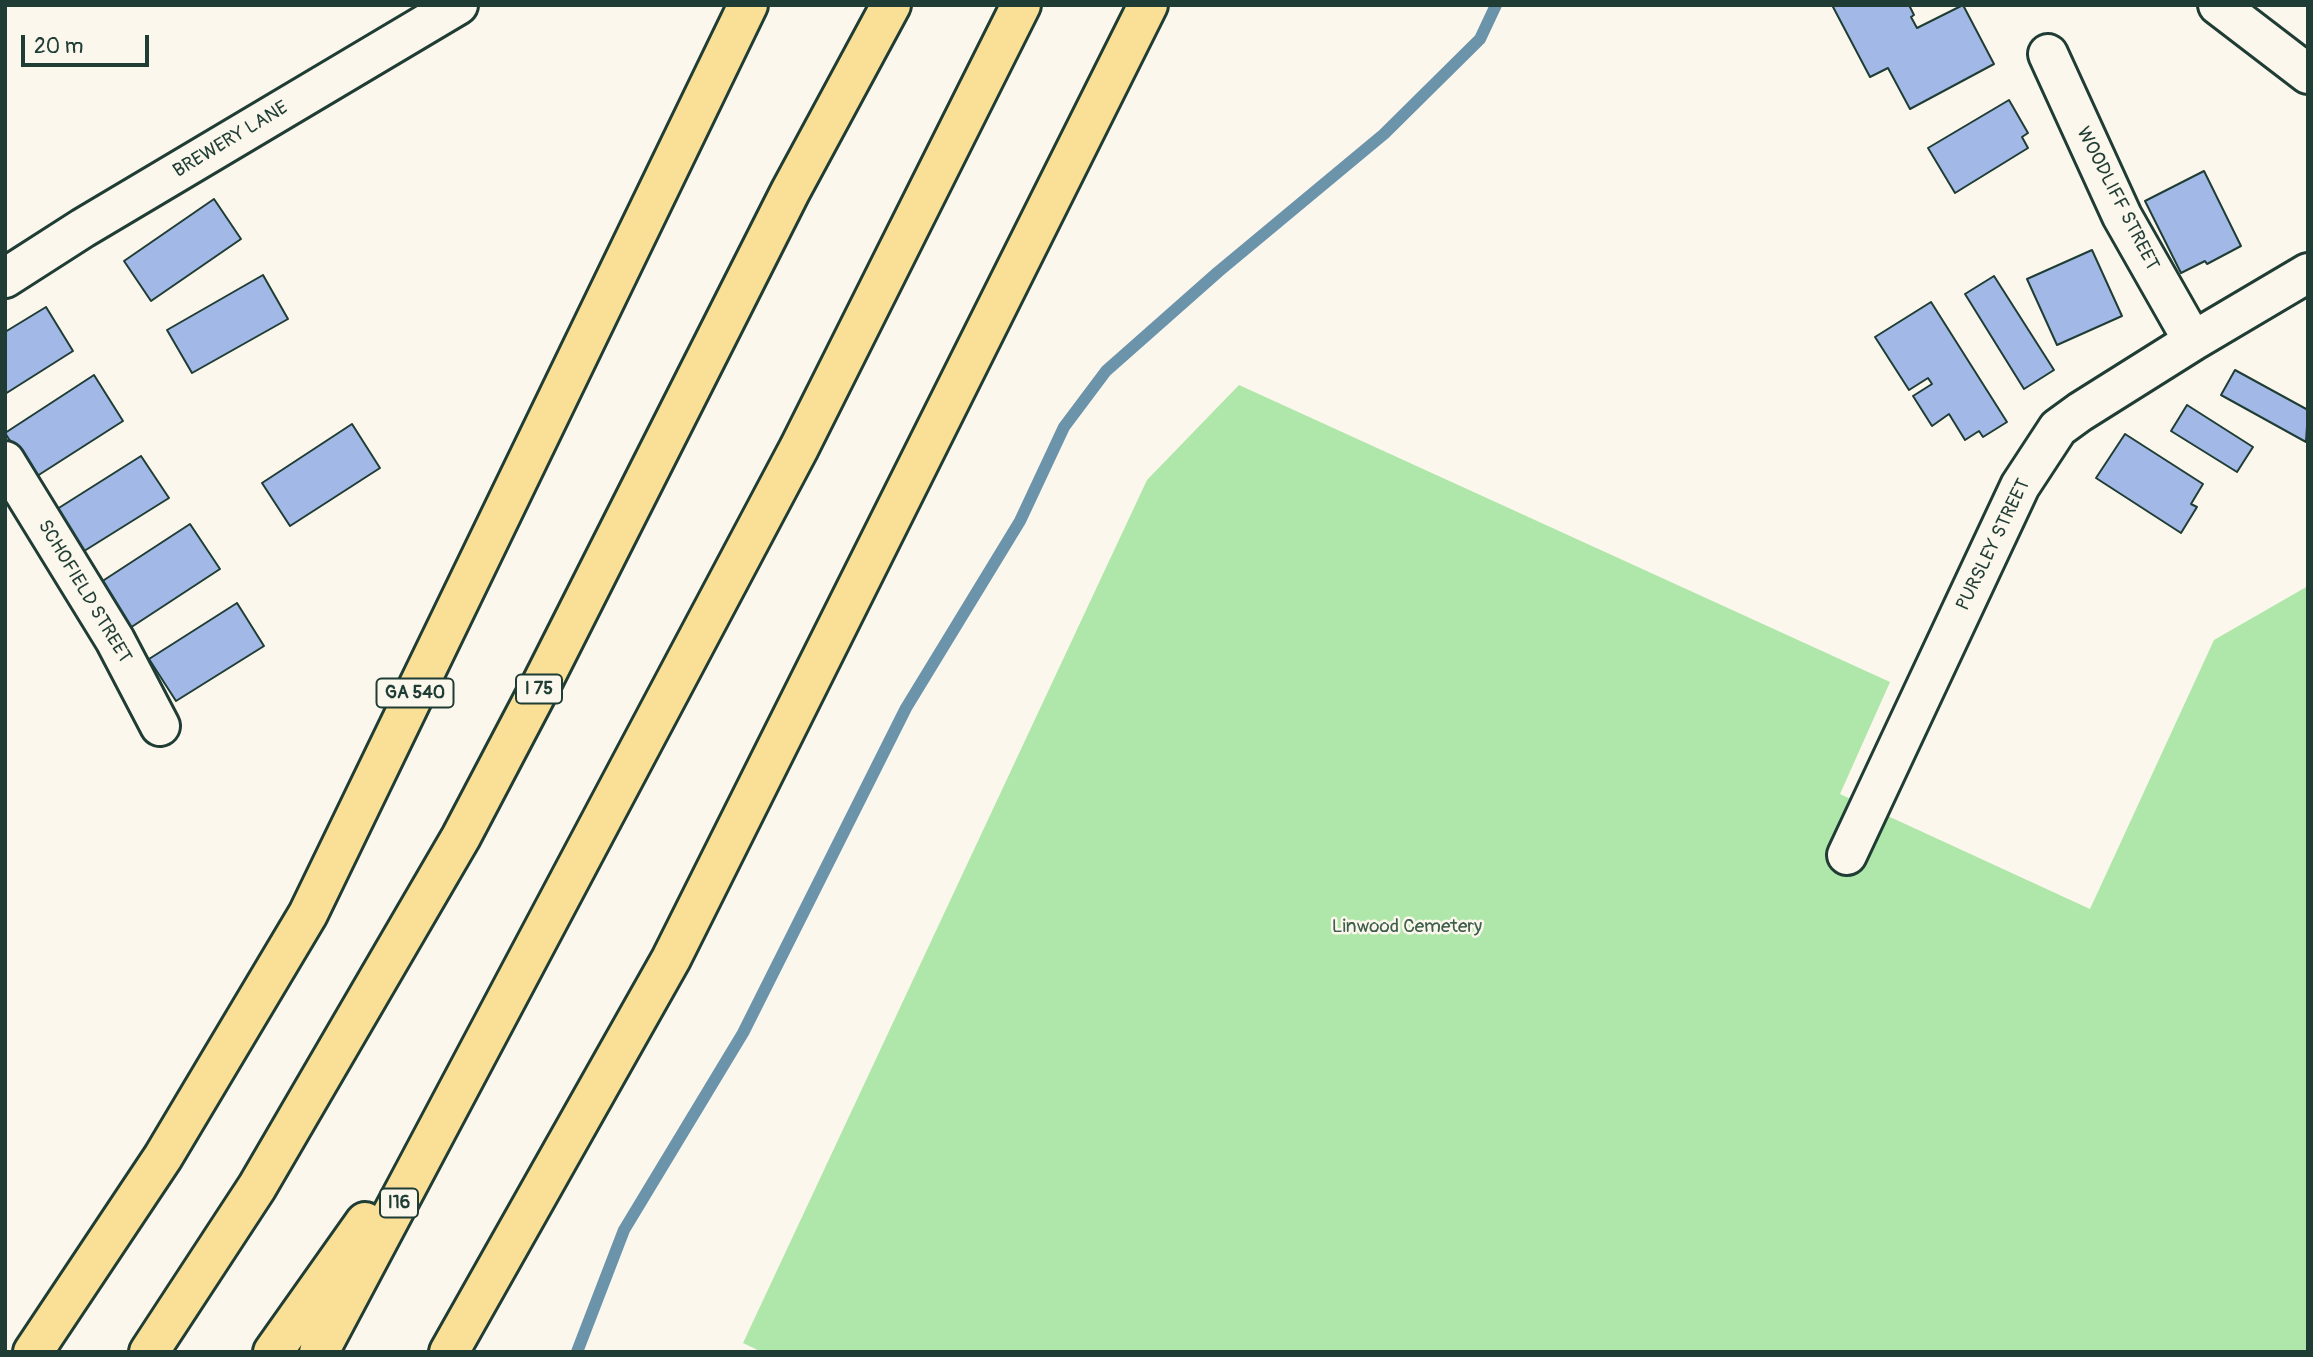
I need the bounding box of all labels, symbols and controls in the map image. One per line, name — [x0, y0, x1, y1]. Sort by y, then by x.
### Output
scale bar — [24, 21, 152, 65]
text: 20 m — [34, 33, 83, 60]
street label: BREWERY LANE — [170, 97, 292, 183]
street label: WOODLIFF STREET — [2071, 123, 2163, 275]
street label: PURSLEY STREET — [1952, 475, 2036, 615]
street label: SCHOFIELD STREET — [32, 516, 136, 668]
road number: I 75 — [516, 674, 562, 704]
road number: GA 540 — [376, 678, 453, 708]
park label: Linwood Cemetery — [1332, 916, 1482, 938]
road number: I16 — [380, 1188, 418, 1218]

